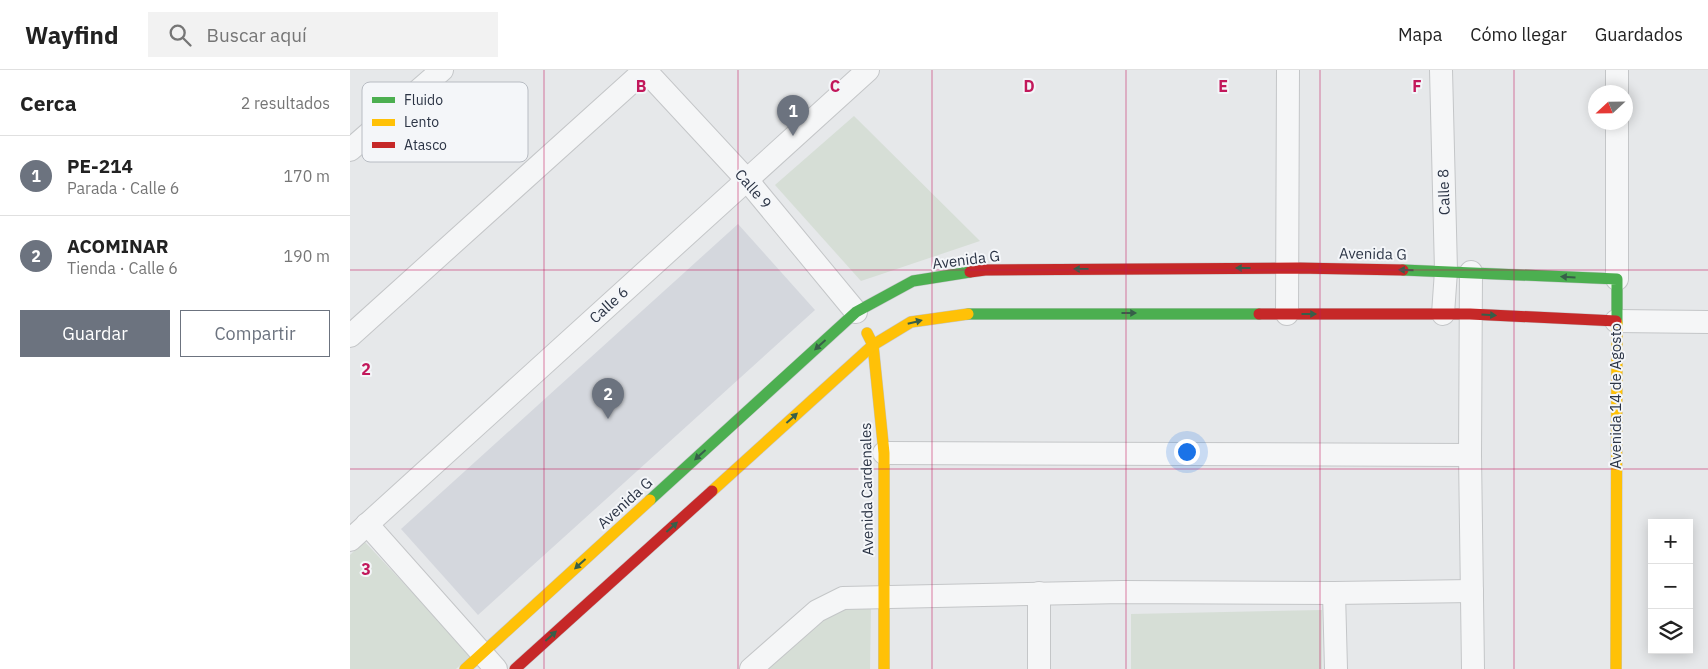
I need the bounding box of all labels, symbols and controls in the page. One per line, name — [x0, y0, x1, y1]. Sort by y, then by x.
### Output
search box — [148, 12, 498, 57]
text: Wayfind — [25, 19, 118, 51]
icon: search — [166, 21, 194, 49]
text: Buscar aquí — [206, 23, 307, 47]
text: Mapa — [1398, 23, 1442, 46]
text: Cómo llegar — [1470, 23, 1567, 46]
text: Guardados — [1595, 23, 1683, 46]
text: B — [636, 76, 647, 96]
text: C — [830, 76, 840, 96]
text: D — [1023, 76, 1035, 96]
text: E — [1218, 76, 1228, 96]
text: F — [1412, 76, 1422, 96]
legend — [362, 82, 528, 162]
north arrow — [1588, 85, 1633, 130]
text: Cerca — [20, 89, 77, 117]
text: Fluido — [404, 91, 443, 109]
text: 2 resultados — [241, 93, 330, 113]
pin: 1 — [777, 95, 809, 136]
text: Lento — [404, 113, 439, 131]
text: Atasco — [404, 136, 447, 154]
text: PE-214 — [67, 154, 133, 178]
street label: Calle 9 — [731, 165, 776, 212]
text: 1 — [31, 166, 41, 186]
text: 170 m — [283, 166, 330, 186]
street label: Calle 8 — [1433, 169, 1454, 215]
text: Parada · Calle 6 — [67, 178, 179, 198]
text: ACOMINAR — [67, 234, 168, 258]
street label: Avenida G — [1339, 243, 1407, 264]
text: 2 — [31, 246, 41, 266]
text: 190 m — [283, 246, 330, 266]
street label: Avenida G — [931, 246, 1001, 273]
text: Tienda · Calle 6 — [67, 258, 178, 278]
one-way arrow — [1235, 264, 1251, 272]
one-way arrow — [1072, 265, 1088, 273]
one-way arrow — [1397, 266, 1413, 274]
one-way arrow — [1560, 273, 1576, 281]
street label: Calle 6 — [585, 282, 632, 327]
one-way arrow — [1121, 309, 1137, 317]
button: Guardar — [20, 310, 170, 357]
button: Compartir — [180, 310, 330, 357]
one-way arrow — [1301, 310, 1317, 318]
one-way arrow — [1481, 311, 1497, 319]
one-way arrow — [907, 318, 923, 326]
street label: Avenida 14 de Agosto — [1606, 323, 1625, 469]
one-way arrow — [814, 339, 826, 351]
text: 2 — [361, 359, 371, 379]
pin: 2 — [592, 378, 624, 419]
one-way arrow — [786, 412, 798, 424]
street label: Avenida Cardenales — [856, 422, 877, 556]
your location — [1174, 439, 1200, 465]
one-way arrow — [694, 449, 706, 460]
street label: Avenida G — [593, 473, 656, 532]
map controls — [1648, 519, 1693, 654]
button: + — [1648, 519, 1693, 564]
one-way arrow — [665, 521, 677, 533]
one-way arrow — [575, 558, 587, 570]
text: 3 — [361, 559, 371, 579]
button: − — [1648, 564, 1693, 609]
button: layers — [1648, 609, 1693, 654]
one-way arrow — [545, 630, 557, 642]

